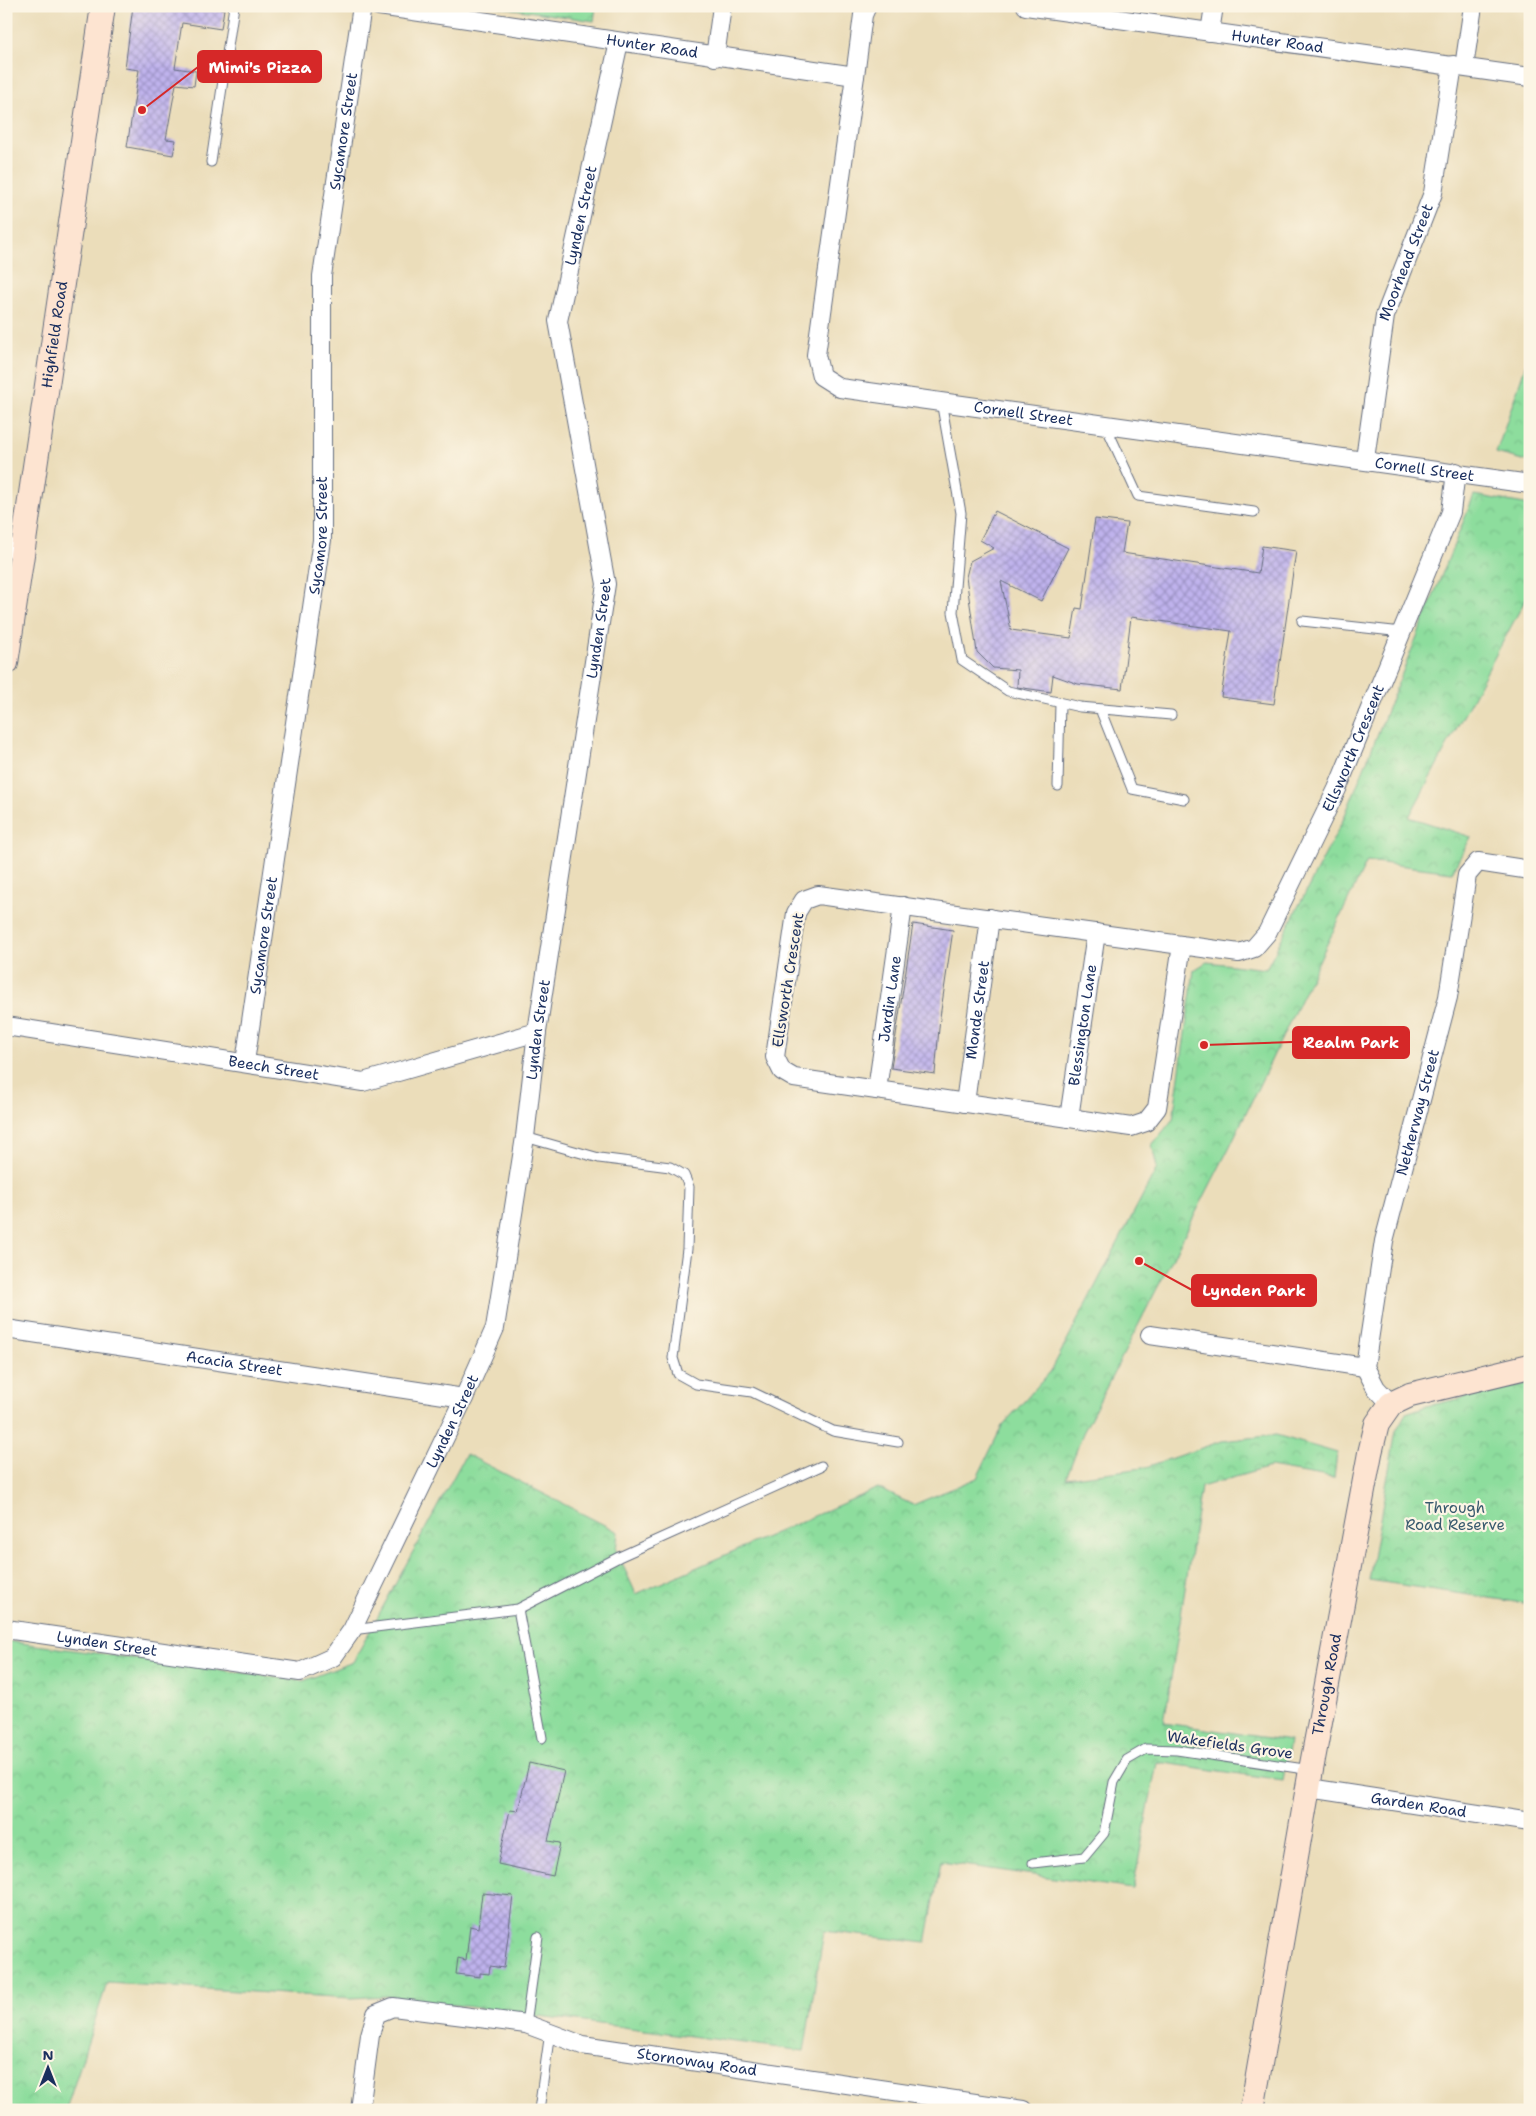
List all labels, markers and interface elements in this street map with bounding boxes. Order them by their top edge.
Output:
street label: Hunter Road [1230,25,1325,58]
street label: Hunter Road [605,30,700,63]
callout: Mimi's Pizza [198,51,321,82]
text: Mimi's Pizza [208,57,312,78]
street label: Sycamore Street [325,71,362,191]
street label: Lynden Street [560,164,602,267]
street label: Moorhead Street [1374,201,1438,324]
street label: Highfield Road [37,279,72,389]
street label: Cornell Street [972,397,1074,430]
street label: Cornell Street [1374,453,1476,486]
street label: Sycamore Street [304,476,332,596]
street label: Lynden Street [582,576,616,680]
street label: Ellsworth Crescent [1317,681,1389,815]
street label: Sycamore Street [245,875,282,996]
street label: Ellsworth Crescent [767,911,809,1049]
street label: Jardin Lane [874,954,906,1044]
street label: Monde Street [961,959,994,1061]
street label: Blessington Lane [1064,963,1101,1087]
street label: Lynden Street [522,978,555,1081]
callout: Realm Park [1293,1027,1409,1058]
text: Realm Park [1303,1032,1399,1053]
street label: Netherway Street [1392,1047,1444,1178]
street label: Beech Street [227,1051,320,1085]
callout: Lynden Park [1192,1275,1316,1306]
text: Lynden Park [1202,1280,1306,1301]
street label: Acacia Street [185,1346,284,1381]
street label: Lynden Street [422,1371,483,1471]
park label: Through Road Reserve [1405,1498,1505,1535]
street label: Lynden Street [55,1627,159,1661]
street label: Through Road [1308,1632,1346,1737]
street label: Wakefields Grove [1166,1726,1294,1764]
street label: Garden Road [1369,1788,1468,1822]
street label: Stornoway Road [636,2043,759,2081]
north arrow [22,2044,72,2094]
text: N [42,2046,54,2064]

